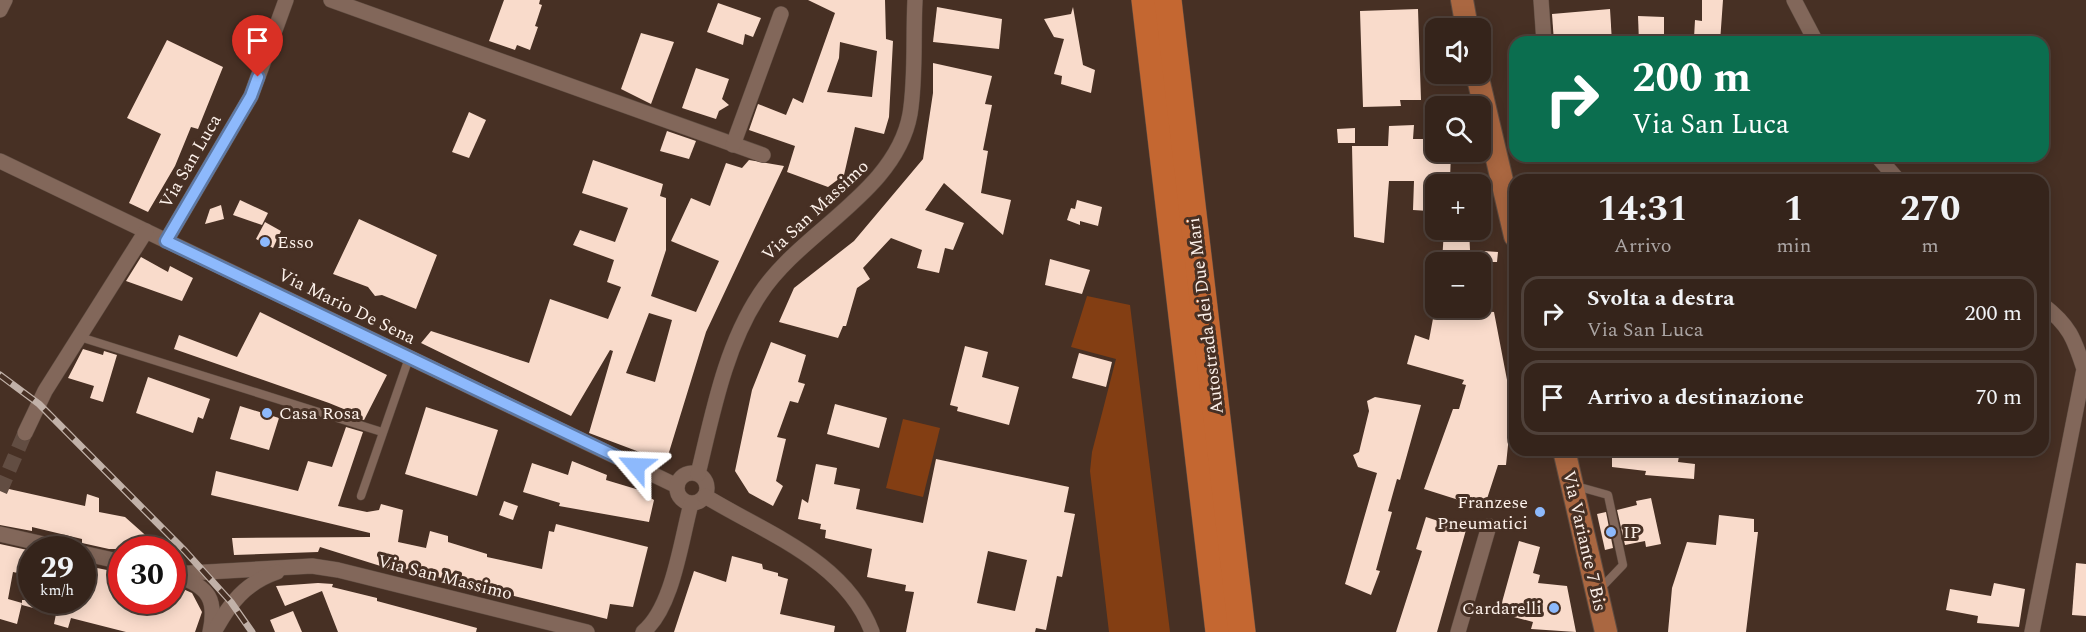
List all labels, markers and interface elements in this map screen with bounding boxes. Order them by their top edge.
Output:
pin [232,15,283,77]
map controls [1425,18,1491,318]
button: sound [1425,18,1491,84]
icon: arrive [241,24,274,57]
text: 200 m [1632,47,1751,110]
icon: right [1533,60,1611,138]
button: search [1425,96,1491,162]
text: Via San Luca [1632,104,1789,146]
street label: Via San Luca [153,109,228,213]
street label: Via San Massimo [756,153,875,267]
button: + [1425,174,1491,240]
text: 14:31 [1597,182,1688,237]
text: 1 [1784,182,1804,237]
text: 270 [1900,182,1960,237]
street label: Autostrada dei Due Mari [1180,216,1231,416]
place label: Esso [277,229,314,256]
text: Arrivo [1614,231,1671,261]
text: min [1776,231,1811,261]
text: m [1922,231,1939,261]
marker: Esso [258,235,272,249]
button: − [1425,252,1491,318]
street label: Via Mario De Sena [273,261,420,352]
text: Svolta a destra [1587,282,1734,315]
icon: right [1536,297,1569,330]
text: 200 m [1965,297,2022,330]
text: Via San Luca [1587,315,1704,345]
icon: arrive [1536,381,1569,414]
text: Arrivo a destinazione [1587,381,1804,414]
text: 70 m [1976,381,2022,414]
place label: Casa Rosa [279,400,360,427]
marker: Casa Rosa [260,406,274,420]
position arrow [604,434,668,498]
street label: Via Variante 7 Bis [1555,468,1614,614]
place label: Franzese Pneumatici [1437,489,1528,537]
marker: Franzese Pneumatici [1533,505,1547,519]
place label: IP [1623,519,1642,546]
marker: IP [1604,525,1618,539]
speed limit sign: 30 [108,536,186,614]
text: 29 [40,545,74,591]
street label: Via San Massimo [375,548,515,607]
text: km/h [40,579,74,602]
place label: Cardarelli [1462,595,1542,622]
marker: Cardarelli [1547,601,1561,615]

